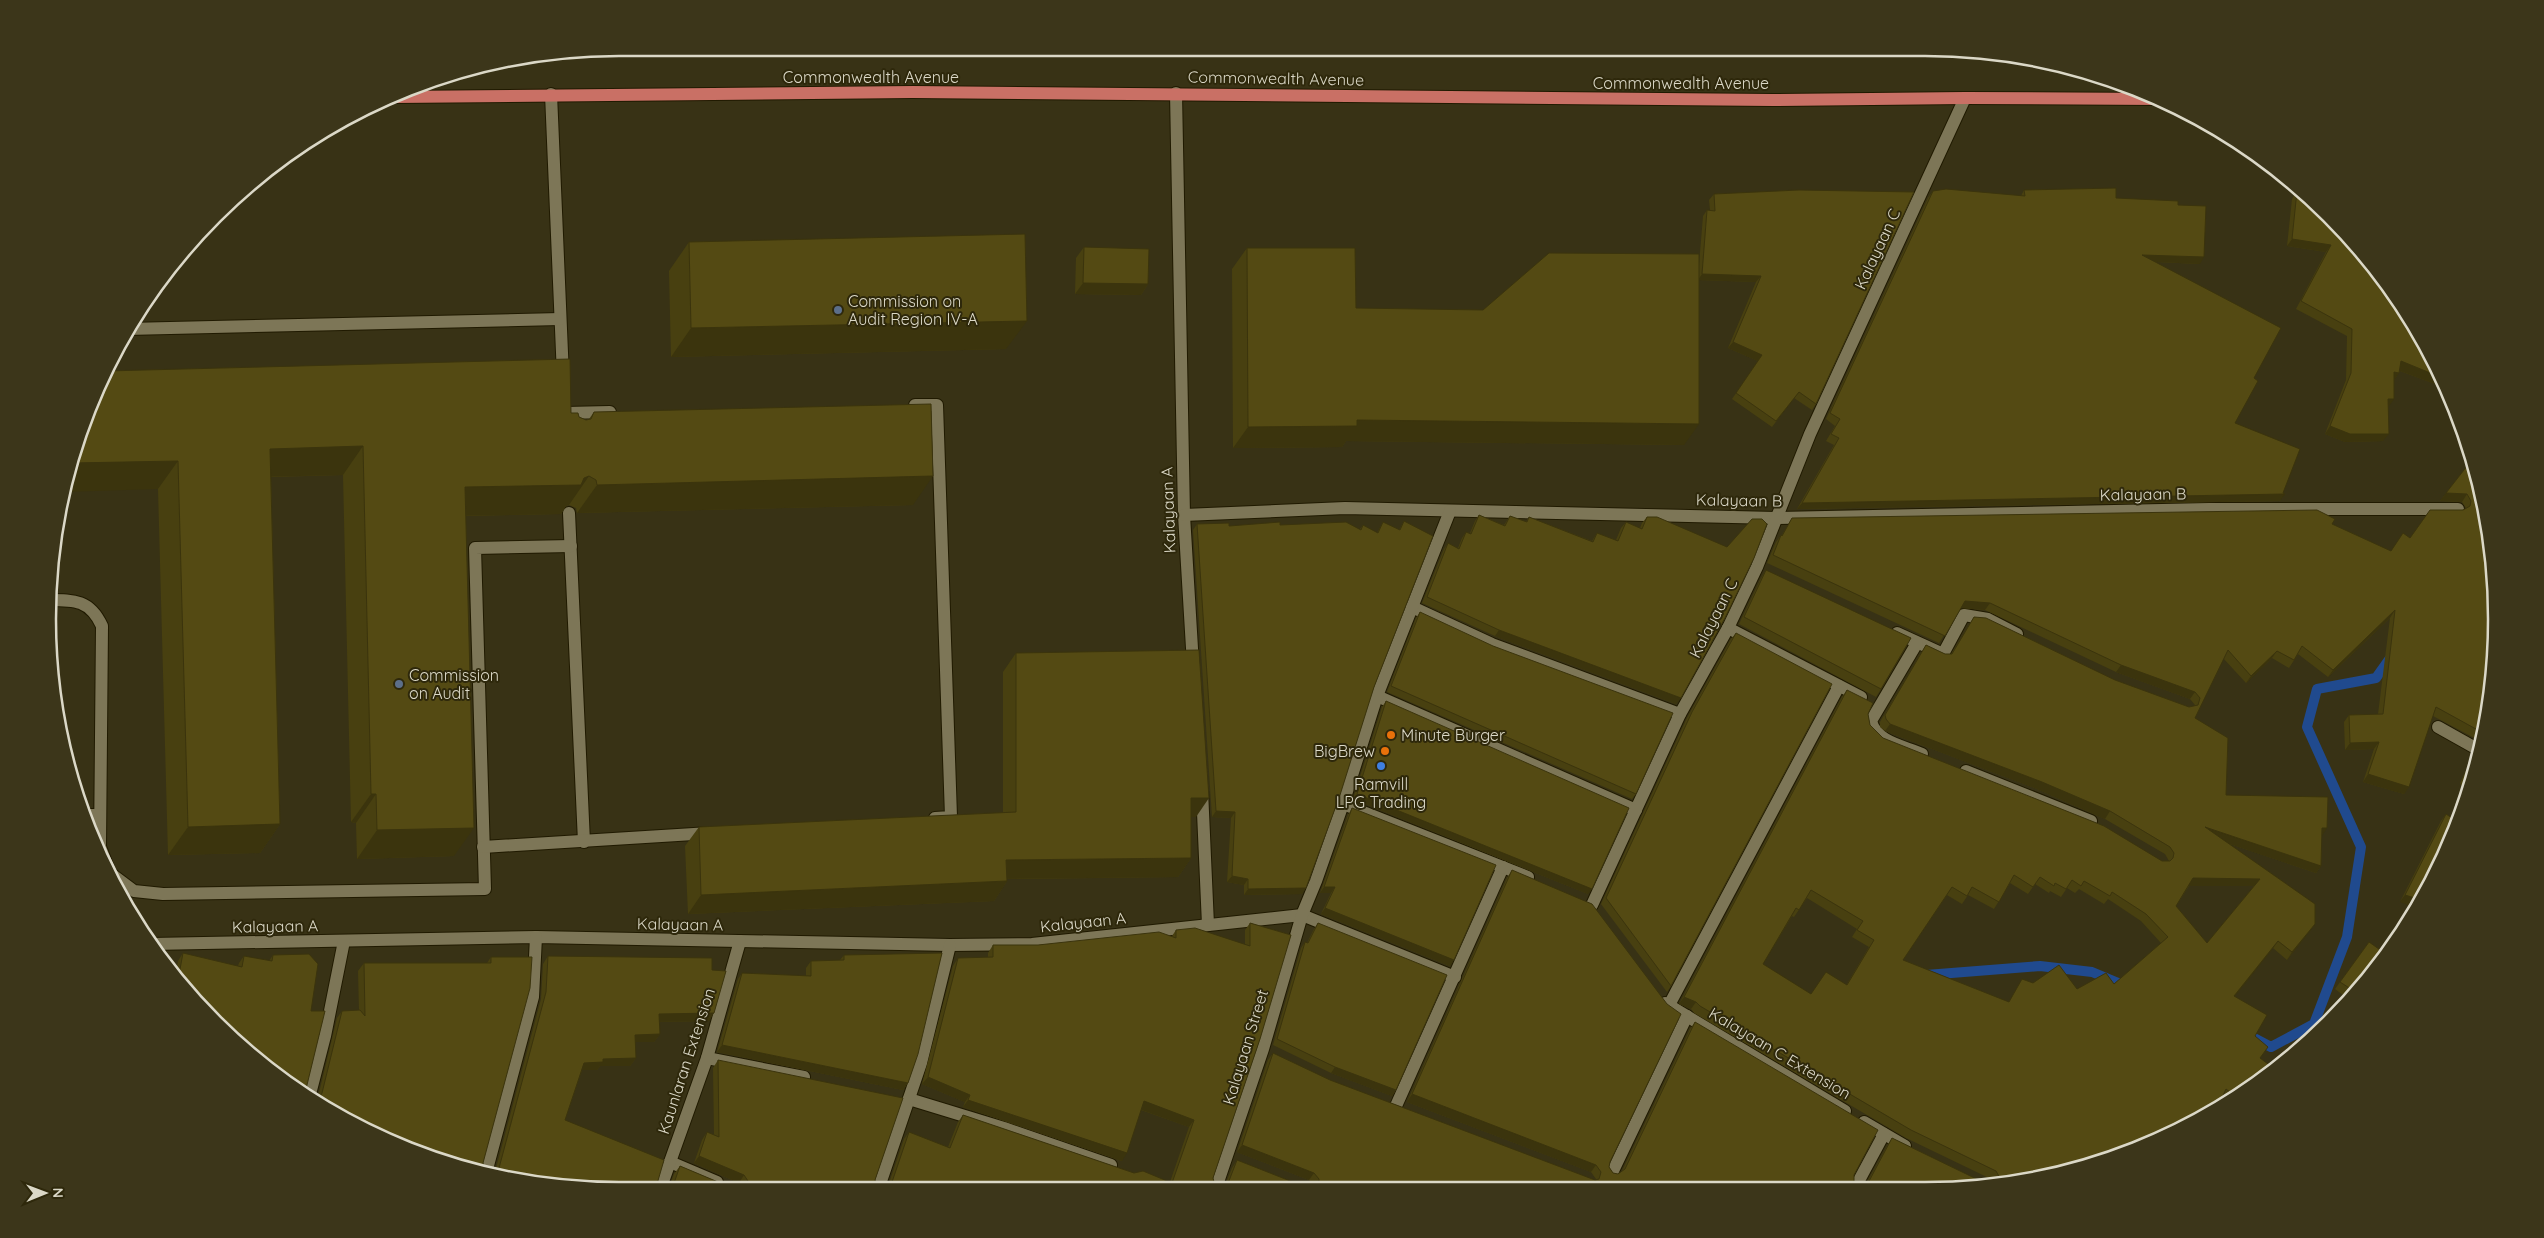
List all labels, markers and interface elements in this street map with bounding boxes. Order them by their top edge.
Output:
street label: Commonwealth Avenue [1188,66,1364,90]
street label: Commonwealth Avenue [783,67,959,87]
street label: Commonwealth Avenue [1593,73,1769,93]
street label: Kalayaan C [1850,206,1904,292]
place label: Commission on Audit Region IV-A [848,291,978,329]
marker: Commission on Audit Region IV-A [832,304,844,316]
street label: Kalayaan A [1156,466,1180,554]
street label: Kalayaan B [2100,483,2186,505]
street label: Kalayaan B [1696,489,1782,511]
street label: Kalayaan C [1684,575,1742,661]
place label: Commission on Audit [409,665,499,703]
marker: Commission on Audit [393,678,405,690]
place label: Minute Burger [1401,725,1505,745]
marker: Minute Burger [1385,729,1397,741]
place label: BigBrew [1314,741,1375,761]
marker: BigBrew [1379,745,1391,757]
marker: Ramvill LPG Trading [1375,760,1387,772]
place label: Ramvill LPG Trading [1336,774,1426,812]
street label: Kalayaan A [1039,908,1127,936]
street label: Kalayaan A [637,913,723,935]
street label: Kalayaan A [232,915,318,937]
street label: Kaunlaran Extension [653,985,719,1137]
street label: Kalayaan Street [1218,987,1272,1107]
street label: Kalayaan C Extension [1705,1003,1855,1103]
north arrow [20,1168,70,1218]
text: N [49,1187,67,1198]

